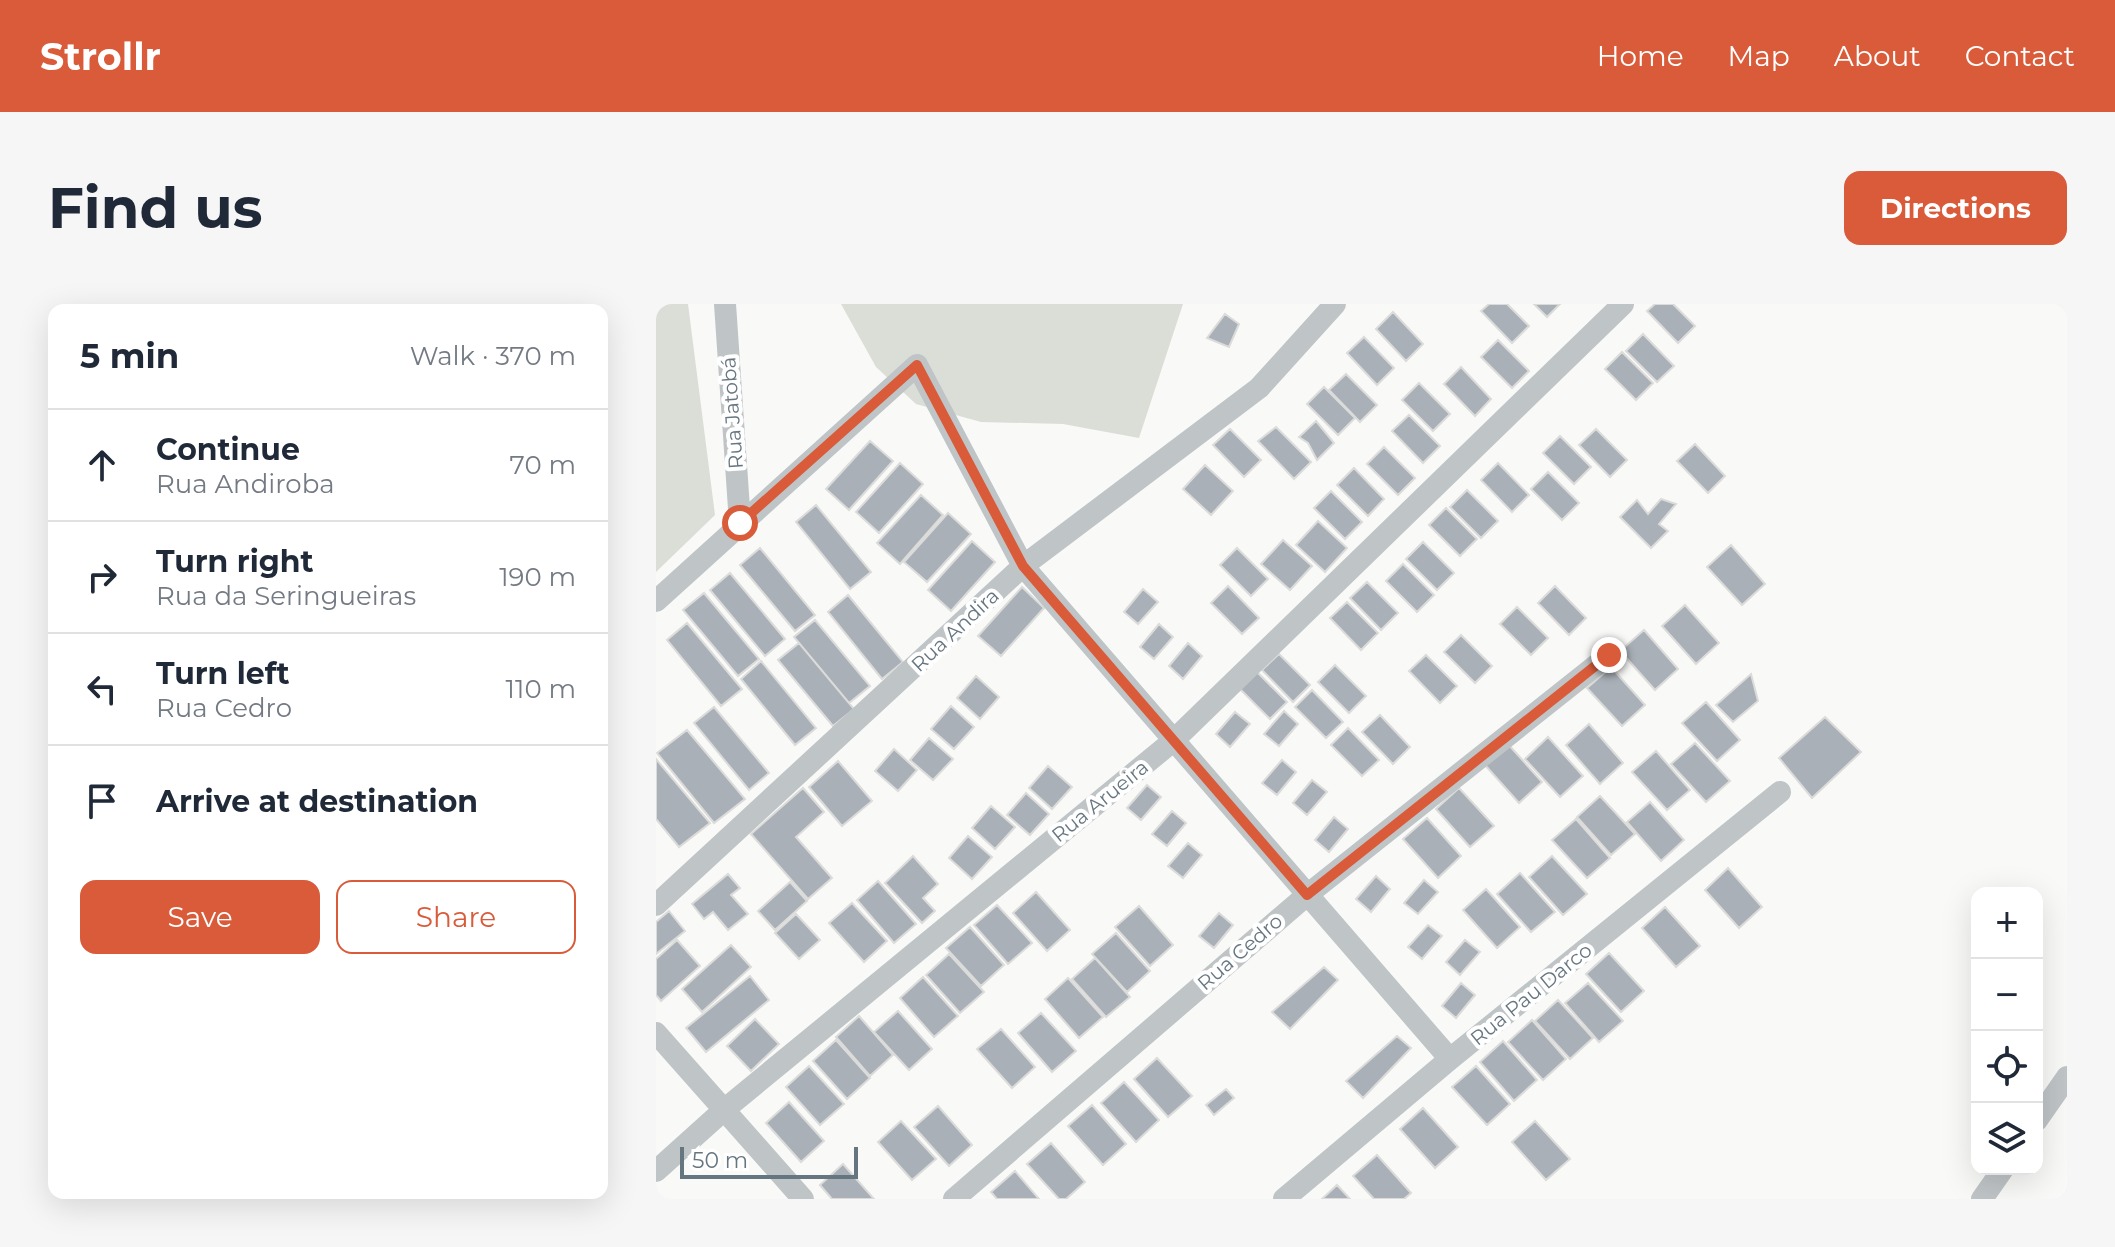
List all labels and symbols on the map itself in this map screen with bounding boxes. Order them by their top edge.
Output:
street label: Rua Jatobá [716,356,748,470]
route start [722,505,758,541]
street label: Rua Andira [906,583,1004,677]
route end [1591,637,1627,673]
street label: Rua Arueira [1047,755,1153,847]
street label: Rua Cedro [1193,909,1287,995]
street label: Rua Pau Darco [1465,938,1597,1050]
scale bar [680,1143,858,1179]

